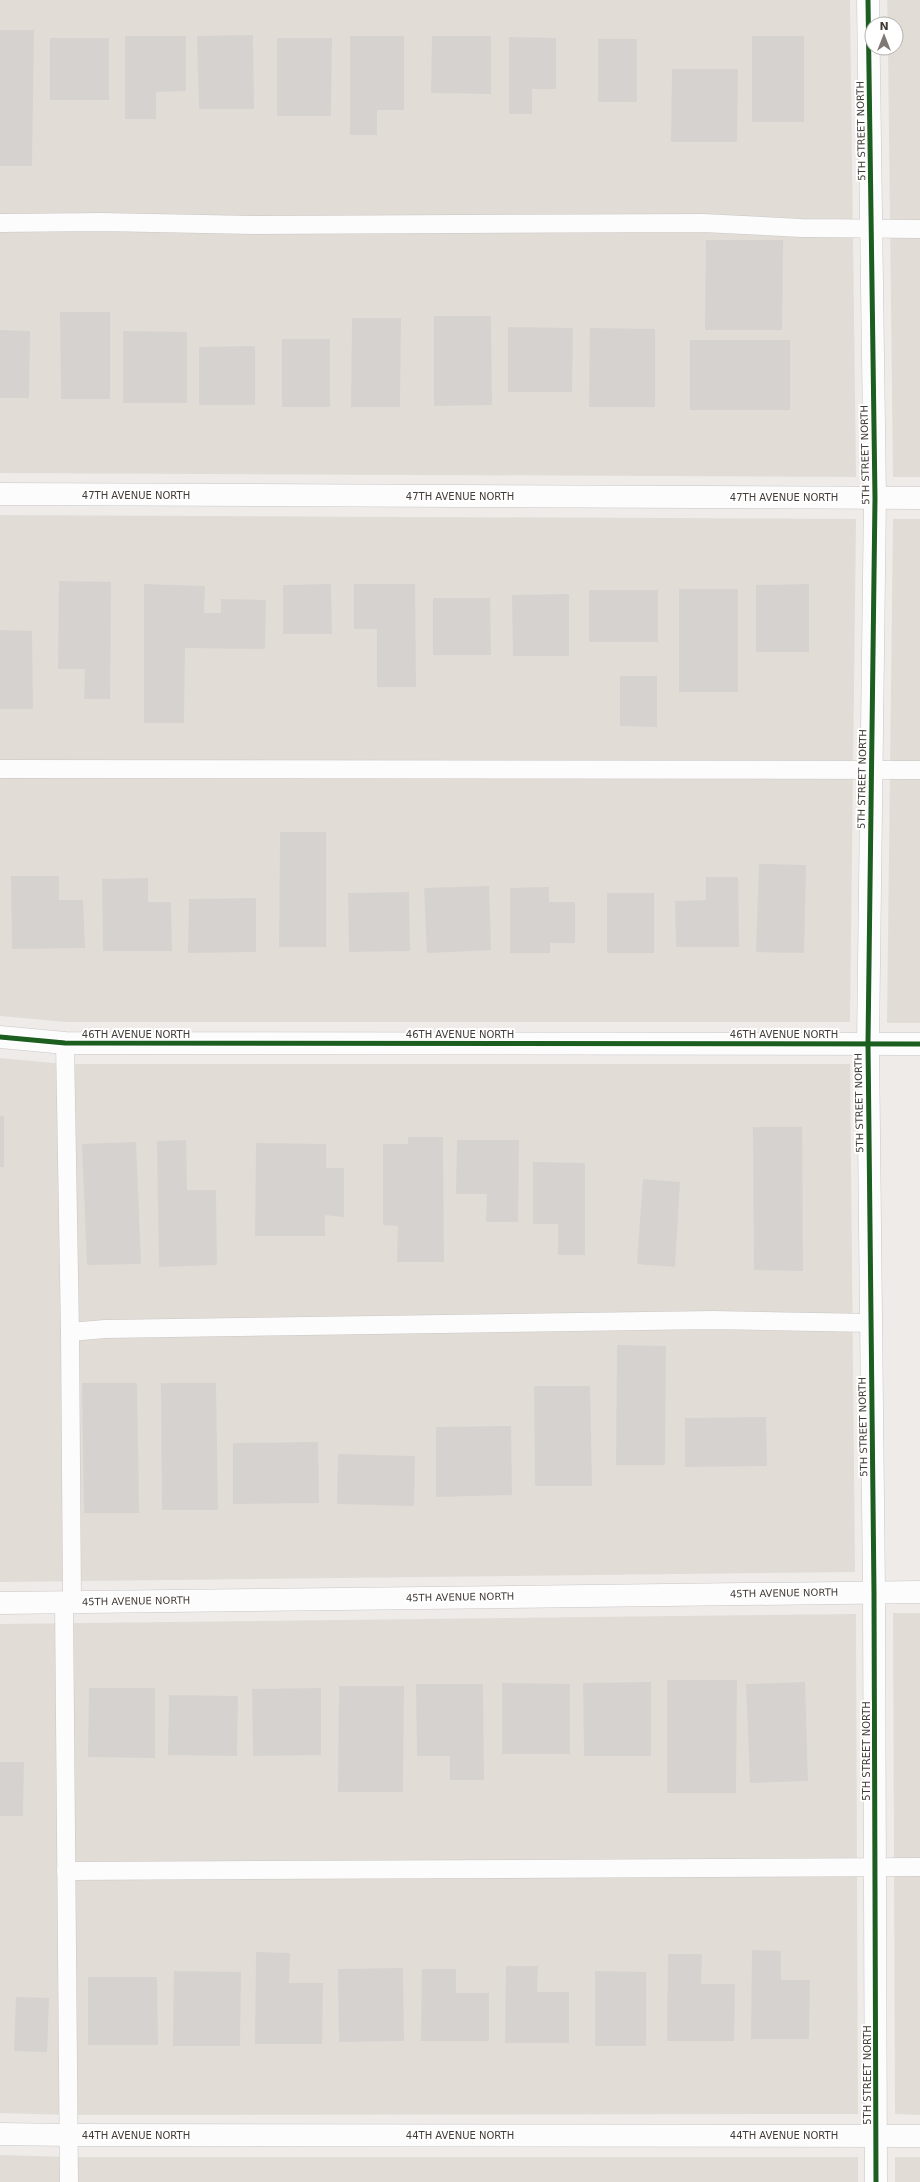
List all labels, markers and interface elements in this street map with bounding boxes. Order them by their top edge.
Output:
north arrow [864,16,904,56]
text: N [879,20,889,33]
street label: 5TH STREET NORTH [855,81,867,181]
street label: 5TH STREET NORTH [859,405,871,505]
street label: 47TH AVENUE NORTH [82,490,190,501]
street label: 47TH AVENUE NORTH [406,491,514,502]
street label: 47TH AVENUE NORTH [730,492,838,503]
street label: 5TH STREET NORTH [856,729,868,829]
street label: 46TH AVENUE NORTH [82,1029,190,1040]
street label: 46TH AVENUE NORTH [406,1029,514,1040]
street label: 46TH AVENUE NORTH [730,1029,838,1040]
street label: 5TH STREET NORTH [853,1053,865,1153]
street label: 5TH STREET NORTH [857,1377,869,1477]
street label: 45TH AVENUE NORTH [730,1587,838,1599]
street label: 45TH AVENUE NORTH [406,1591,514,1603]
street label: 45TH AVENUE NORTH [82,1595,190,1607]
street label: 5TH STREET NORTH [861,1701,872,1801]
street label: 5TH STREET NORTH [862,2025,873,2125]
street label: 44TH AVENUE NORTH [82,2130,190,2141]
street label: 44TH AVENUE NORTH [406,2130,514,2141]
street label: 44TH AVENUE NORTH [730,2130,838,2141]

